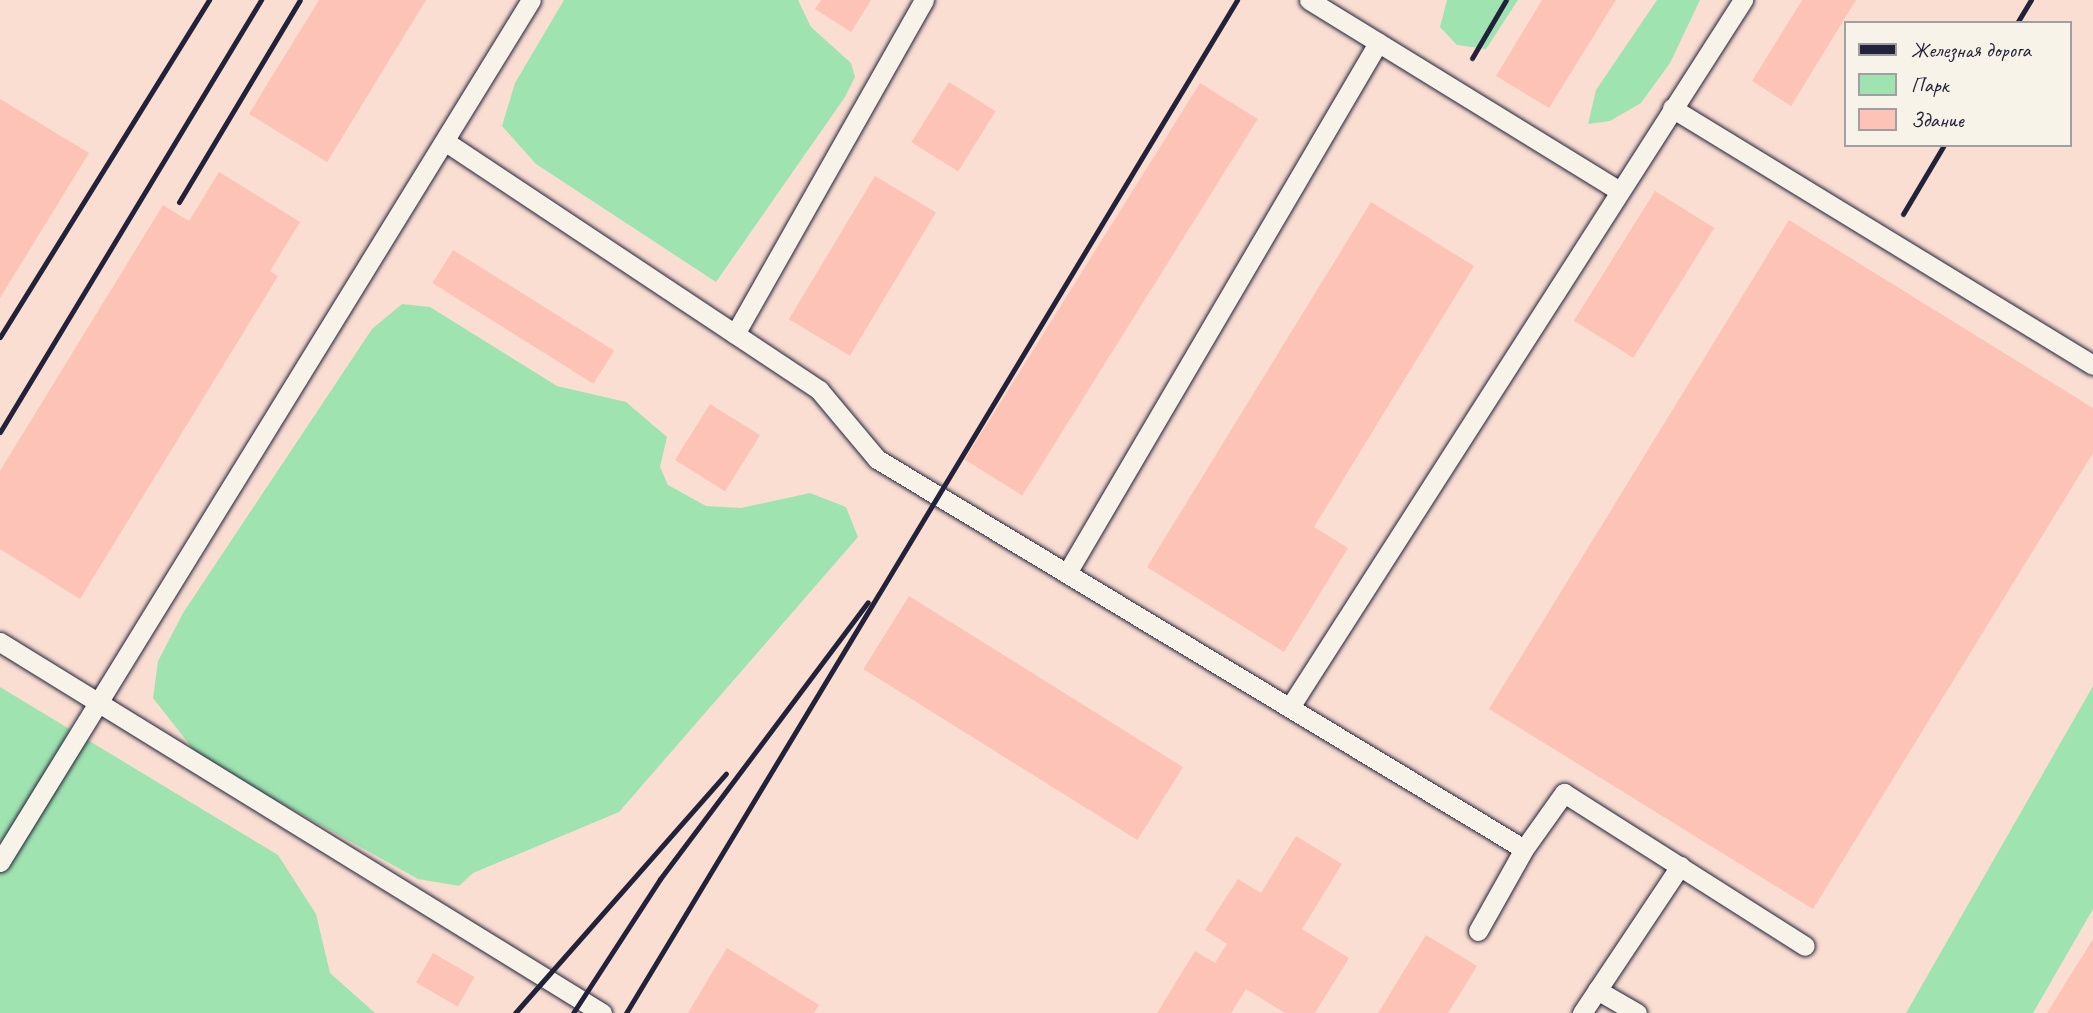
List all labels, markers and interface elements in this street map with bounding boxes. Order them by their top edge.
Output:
legend [1844,21,2072,147]
text: Железная дорога [1911,37,2031,63]
text: Парк [1911,72,1948,98]
text: Здание [1911,107,1964,133]

